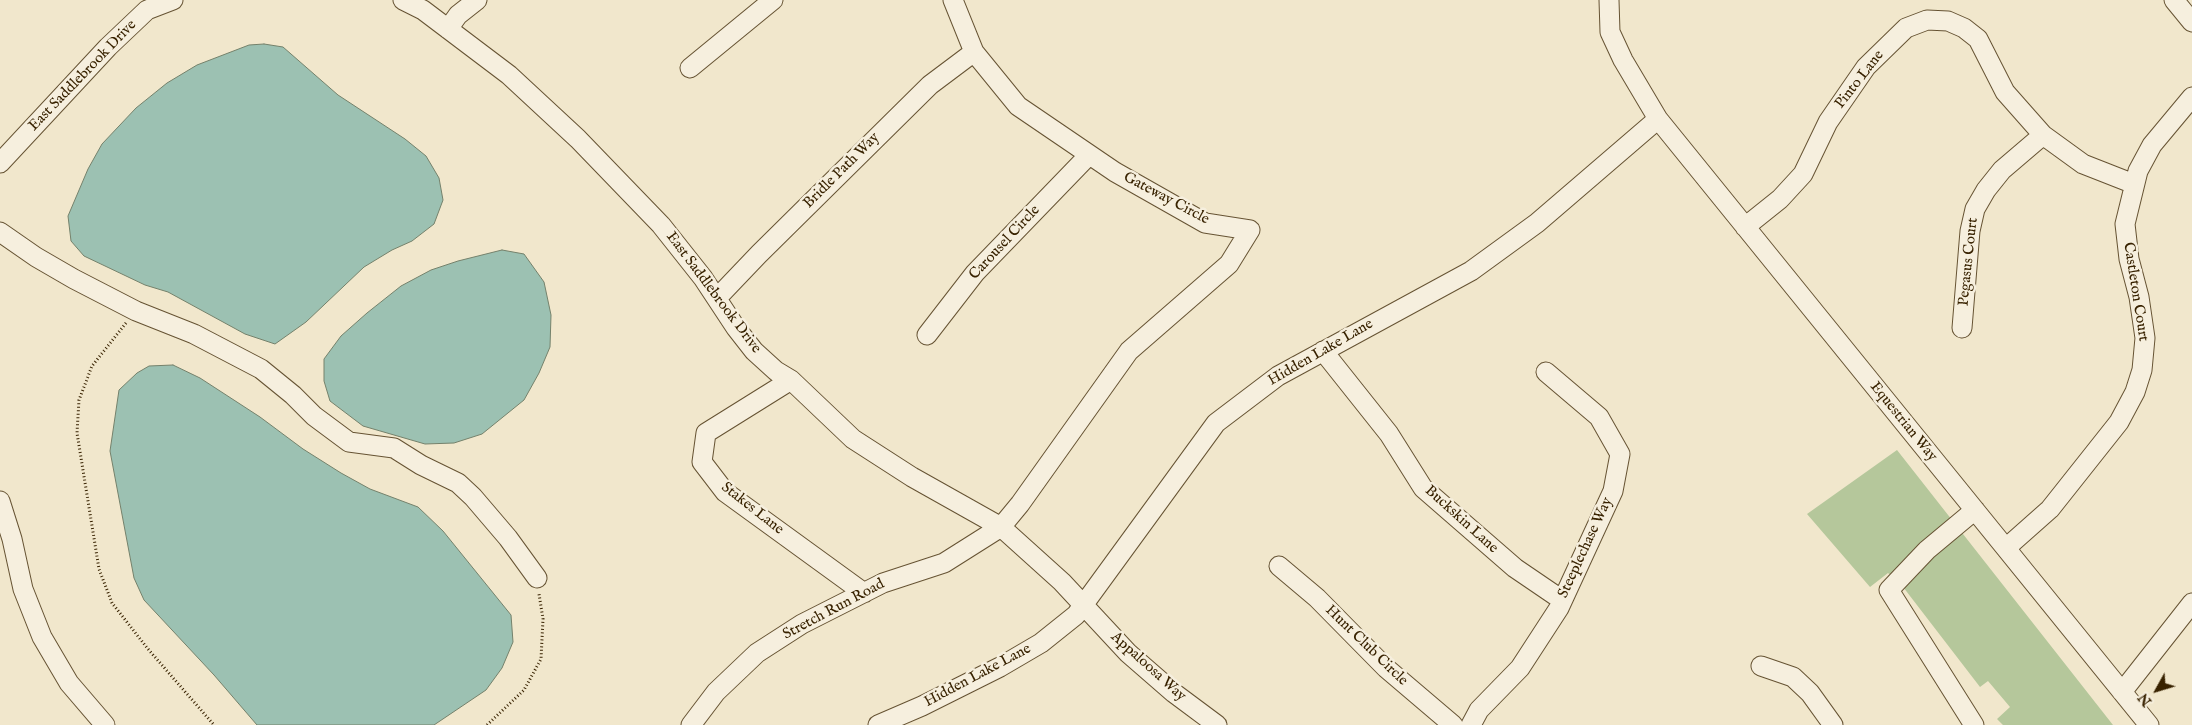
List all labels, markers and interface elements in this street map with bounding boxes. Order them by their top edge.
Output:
street label: East Saddlebrook Drive [25,17,141,135]
street label: Pinto Lane [1832,47,1888,113]
street label: Bridle Path Way [800,129,884,213]
street label: Gateway Circle [1120,169,1212,229]
street label: Carousel Circle [966,202,1044,284]
street label: Pegasus Court [1955,217,1983,307]
street label: East Saddlebrook Drive [661,229,765,357]
street label: Castleton Court [2118,241,2152,343]
street label: Hidden Lake Lane [1265,316,1377,390]
street label: Equestrian Way [1865,379,1941,465]
street label: Stakes Lane [717,479,787,539]
street label: Buckskin Lane [1421,482,1501,558]
street label: Steeplechase Way [1555,495,1617,601]
street label: Stretch Run Road [780,576,888,644]
street label: Hunt Club Circle [1321,602,1411,690]
street label: Appaloosa Way [1107,628,1189,706]
street label: Hidden Lake Lane [922,640,1034,712]
north arrow [2132,665,2182,715]
text: N [2135,689,2156,710]

